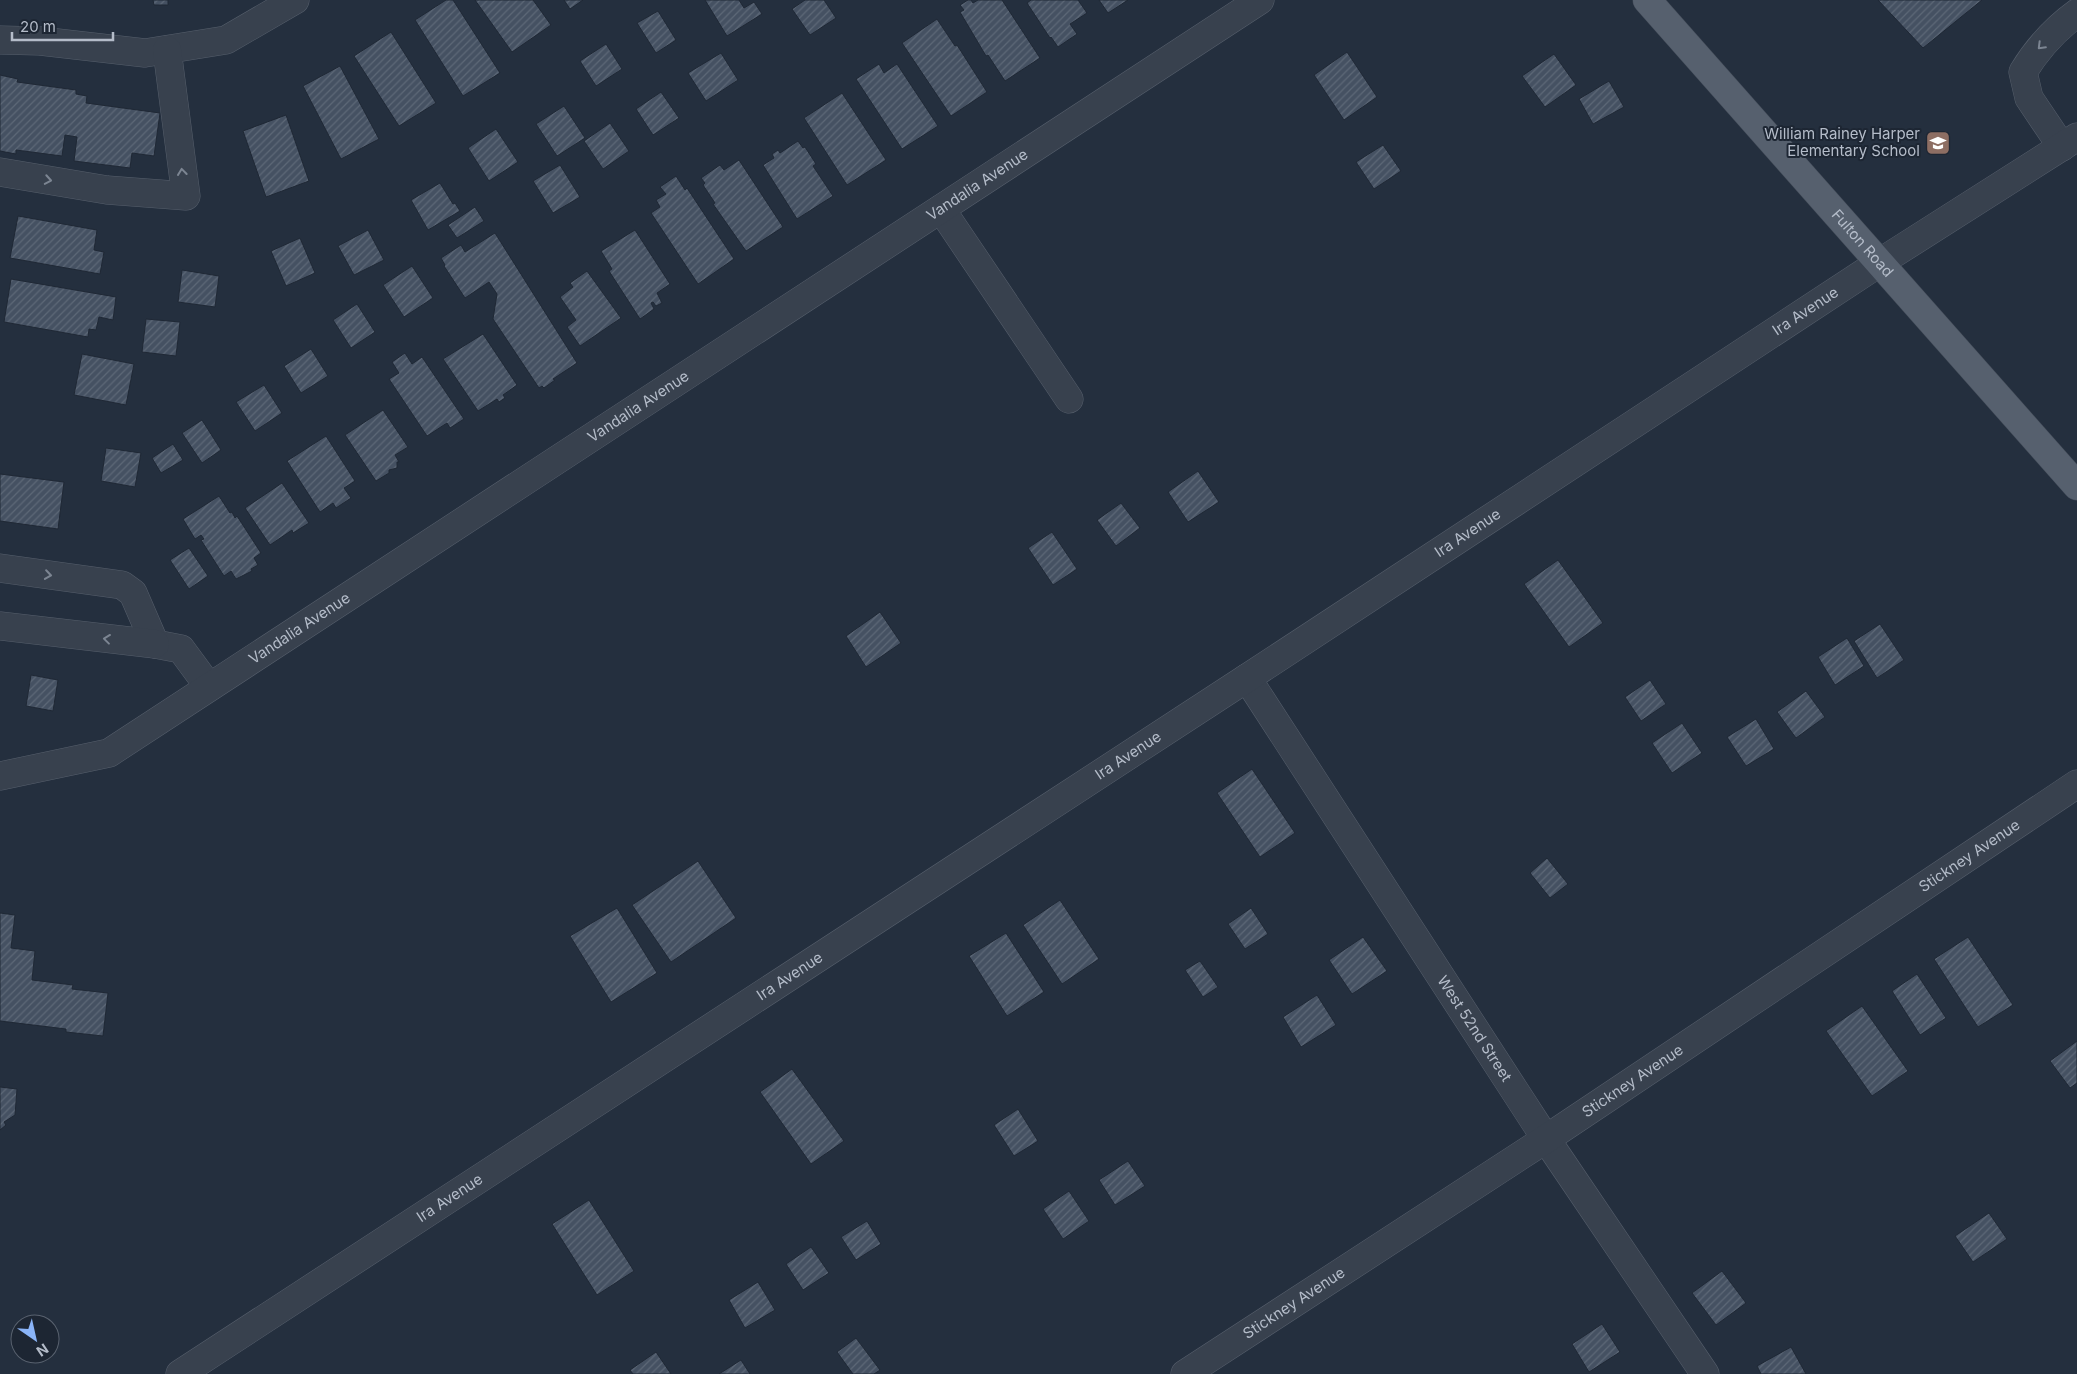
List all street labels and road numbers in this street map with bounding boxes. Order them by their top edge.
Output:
street label: Vandalia Avenue [923,145,1031,225]
street label: Fulton Road [1828,205,1898,281]
street label: Ira Avenue [1769,282,1842,339]
street label: Vandalia Avenue [584,366,692,446]
street label: Ira Avenue [1431,504,1504,561]
street label: Vandalia Avenue [245,588,353,668]
street label: Ira Avenue [1091,727,1164,784]
street label: Stickney Avenue [1915,815,2023,896]
street label: Ira Avenue [753,947,826,1004]
street label: West 52nd Street [1434,972,1516,1085]
street label: Stickney Avenue [1578,1040,1687,1121]
street label: Ira Avenue [413,1169,486,1226]
street label: Stickney Avenue [1239,1263,1348,1343]

